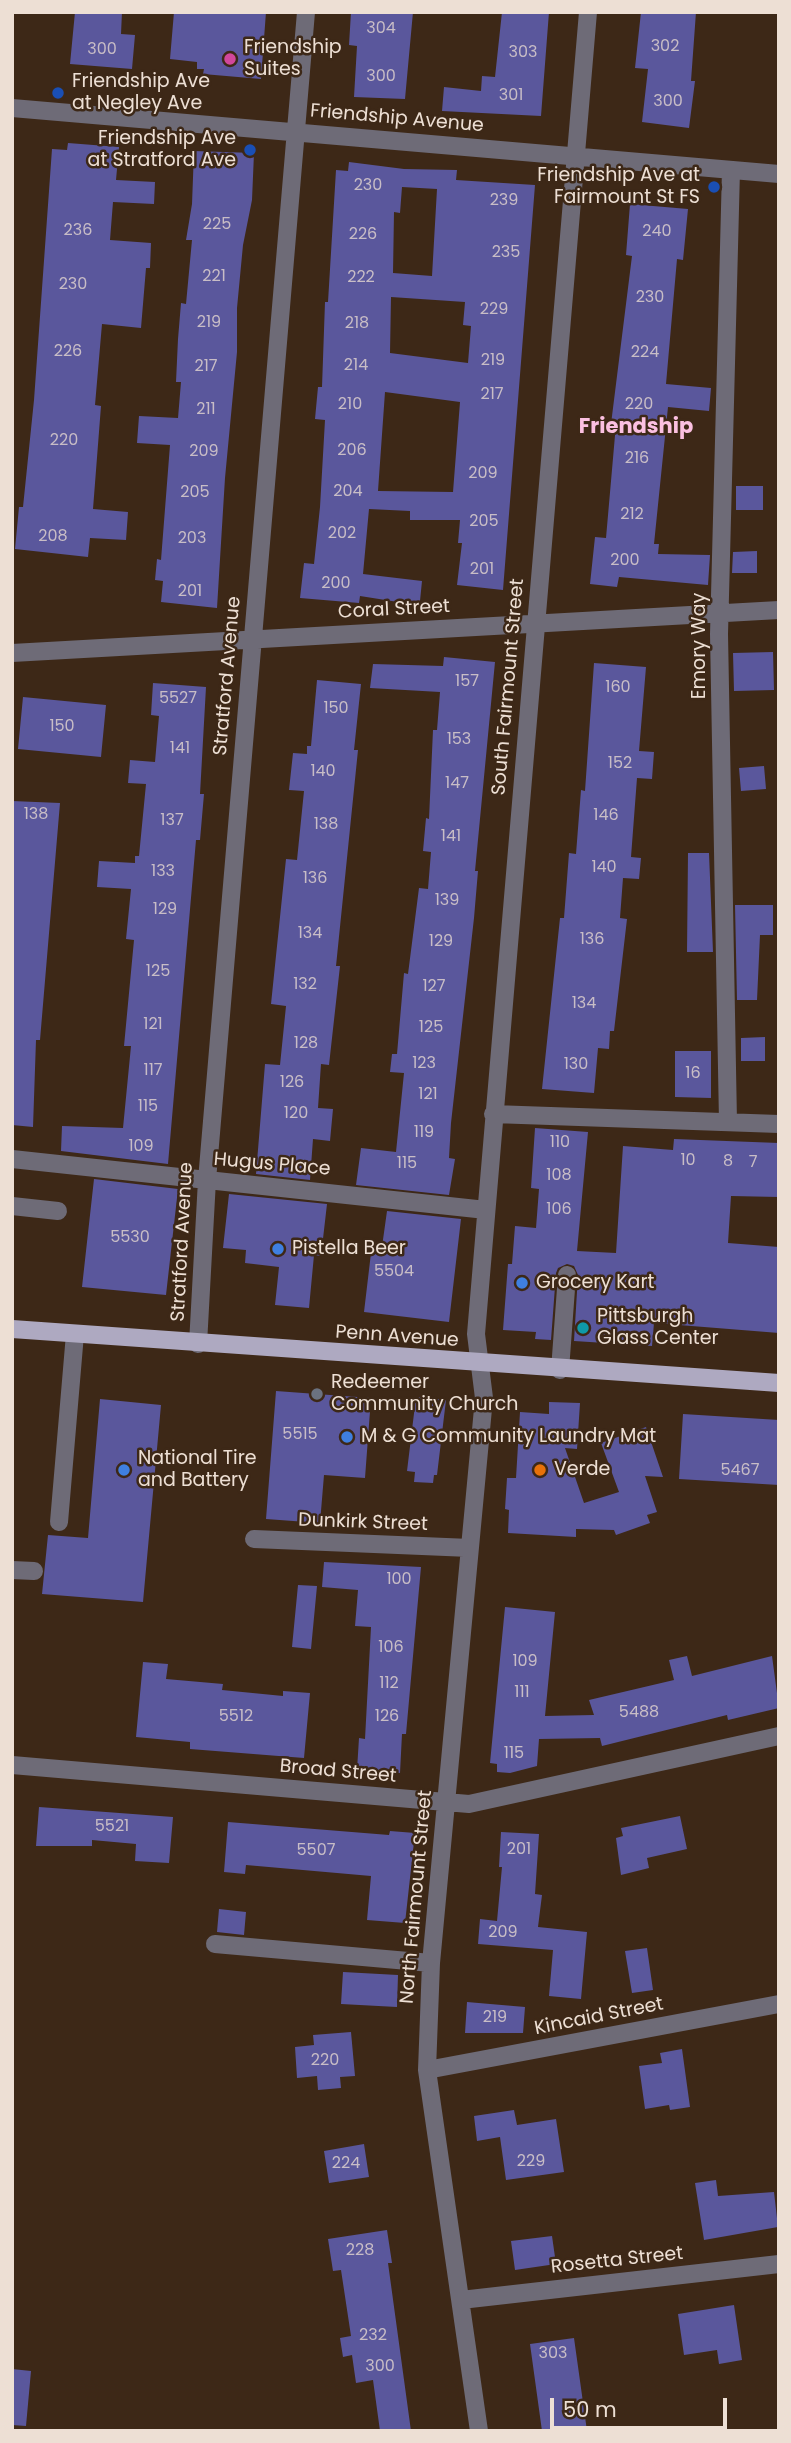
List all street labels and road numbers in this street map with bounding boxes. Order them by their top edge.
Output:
street label: Friendship Avenue [309,100,485,138]
street label: South Fairmount Street [488,578,530,796]
street label: Emory Way [689,593,711,699]
street label: Stratford Avenue [210,595,246,757]
street label: Coral Street [337,596,451,624]
street label: Hugus Place [213,1149,331,1181]
street label: Stratford Avenue [167,1162,199,1322]
street label: Penn Avenue [335,1321,459,1353]
street label: Dunkirk Street [298,1509,428,1537]
street label: Broad Street [279,1756,397,1788]
street label: North Fairmount Street [396,1789,438,2005]
street label: Kincaid Street [533,1993,665,2041]
street label: Rosetta Street [550,2243,684,2279]

